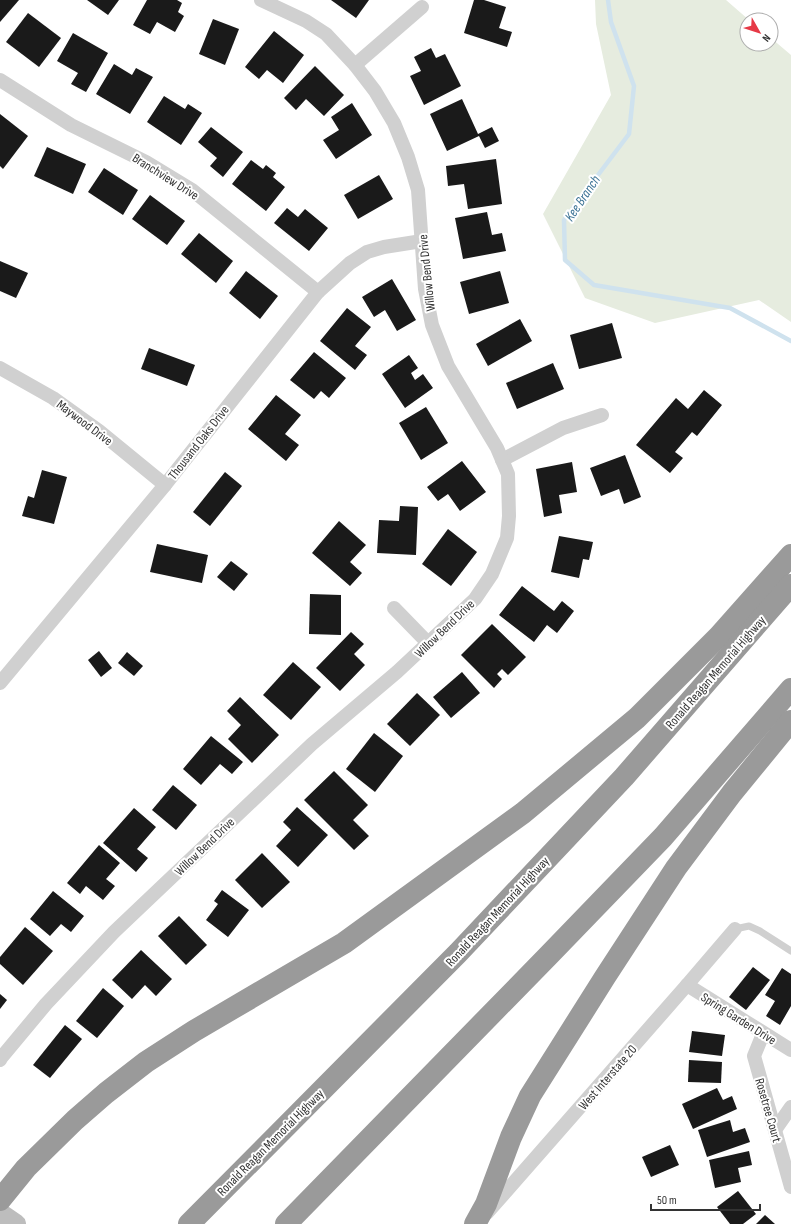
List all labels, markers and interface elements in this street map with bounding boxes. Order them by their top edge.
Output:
north arrow [739,12,779,52]
text: N [759,32,773,44]
street label: Branchview Drive [129,150,202,204]
water label: Kee Branch [561,172,604,225]
street label: Willow Bend Drive [415,234,439,312]
street label: Maywood Drive [53,397,116,449]
street label: Thousand Oaks Drive [165,402,233,483]
street label: Willow Bend Drive [411,596,478,661]
street label: Ronald Reagan Memorial Highway [662,613,769,732]
street label: Willow Bend Drive [171,814,238,879]
street label: Ronald Reagan Memorial Highway [443,853,553,970]
street label: Spring Garden Drive [698,989,779,1048]
street label: West Interstate 20 [575,1042,640,1113]
street label: Rosetree Court [751,1076,785,1144]
street label: Ronald Reagan Memorial Highway [214,1086,327,1199]
scale bar [651,1186,760,1212]
text: 50 m [657,1193,677,1208]

